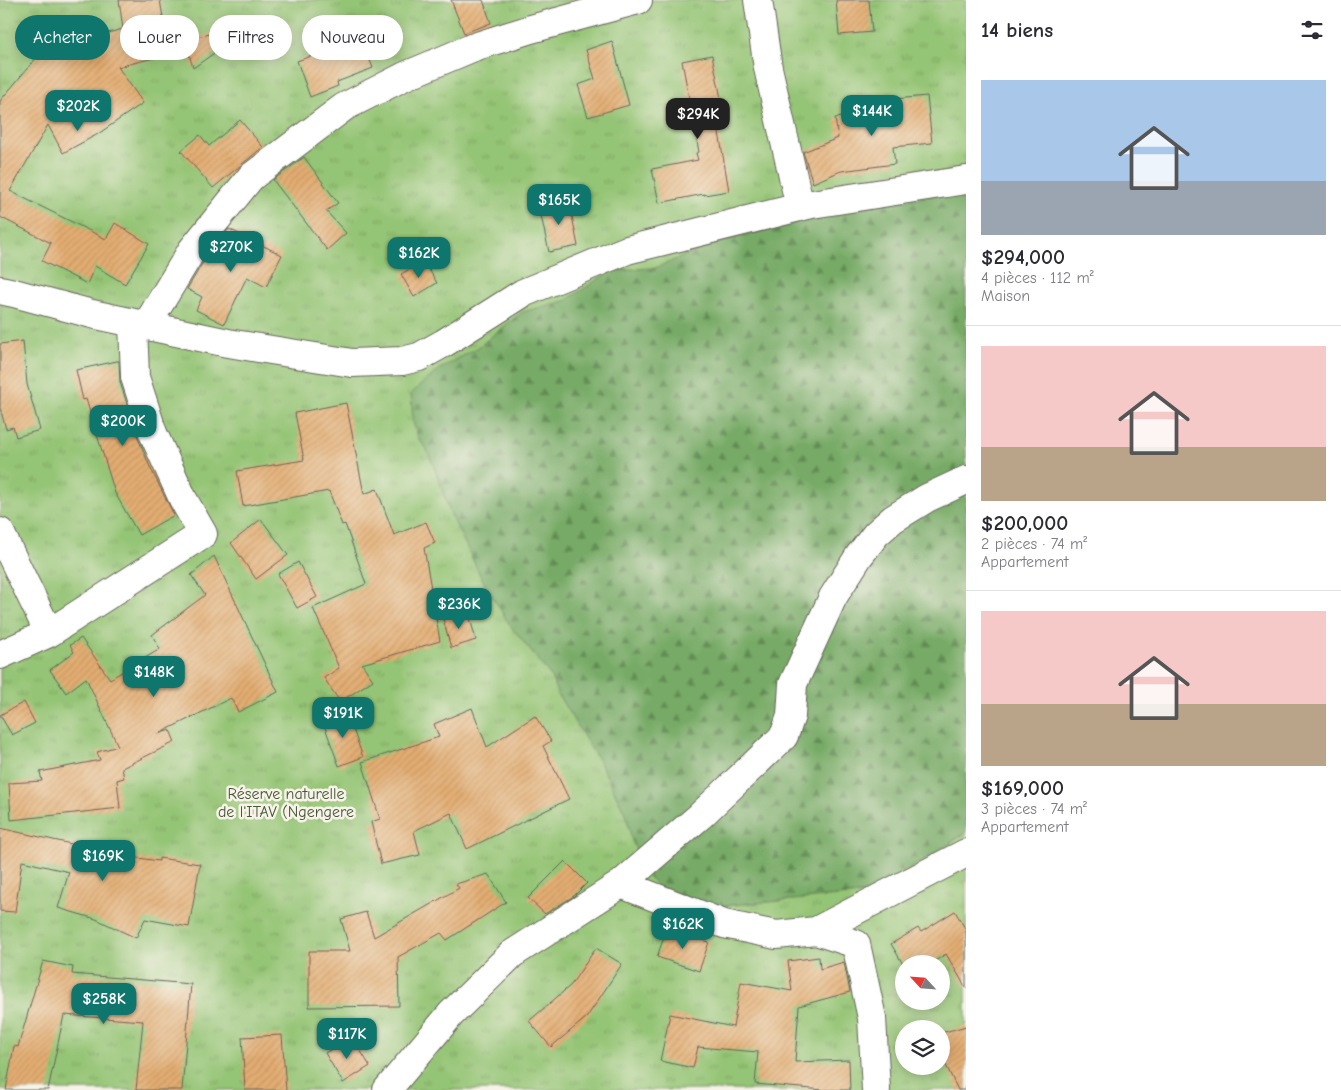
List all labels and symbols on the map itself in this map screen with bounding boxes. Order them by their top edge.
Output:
pin: $202K [43,90,113,132]
pin: $144K [837,94,907,137]
pin: $294K [663,98,733,140]
pin: $165K [524,184,594,226]
pin: $270K [196,230,266,273]
pin: $162K [384,236,454,279]
pin: $200K [88,404,158,447]
pin: $236K [424,588,494,630]
pin: $148K [119,656,189,698]
pin: $191K [308,696,378,739]
park label: Réserve naturelle de l'ITAV (Ngengere [218,785,354,821]
pin: $169K [68,840,138,882]
pin: $162K [648,908,718,950]
north arrow [895,955,950,1010]
pin: $258K [69,982,139,1025]
pin: $117K [312,1018,382,1060]

